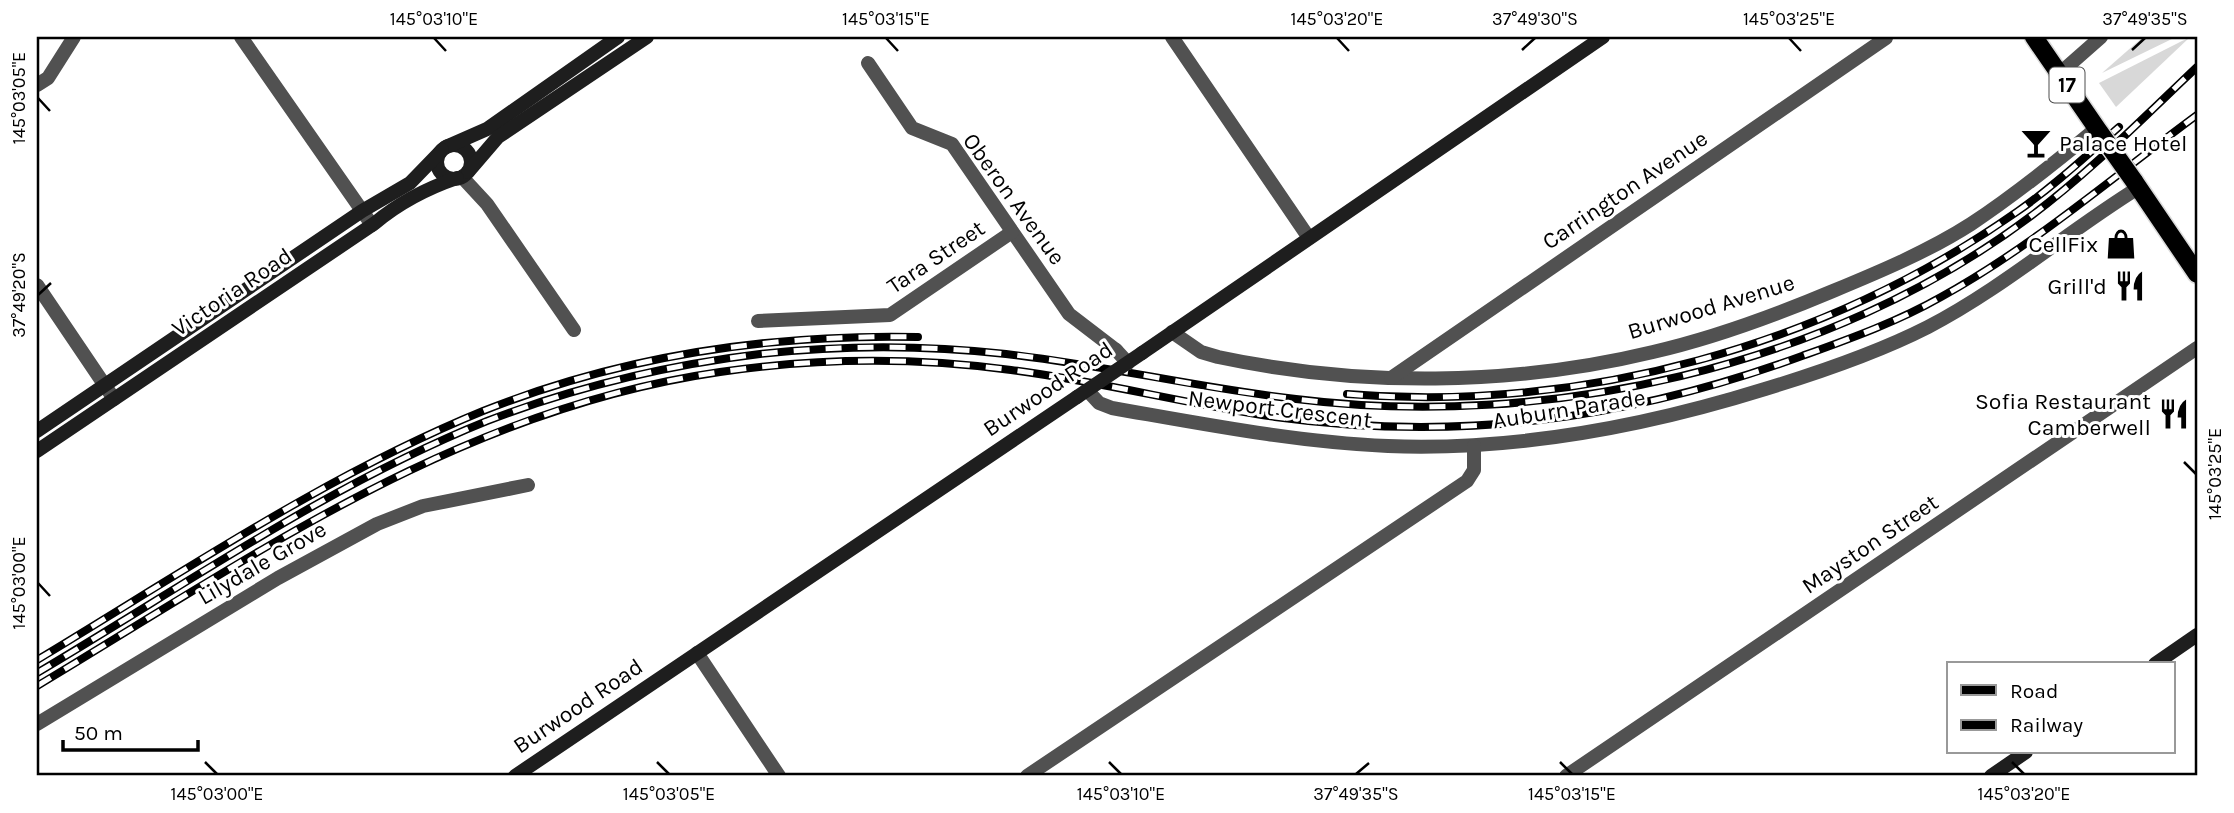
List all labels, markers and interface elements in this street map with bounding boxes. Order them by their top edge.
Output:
text: 145°03'10"E [390,8,478,30]
text: 145°03'15"E [842,8,930,30]
text: 145°03'20"E [1291,8,1383,30]
text: 37°49'30"S [1492,8,1578,30]
text: 145°03'25"E [1743,8,1835,30]
text: 37°49'35"S [2102,8,2188,30]
text: 145°03'05"E [8,52,30,144]
road number: 17 [2050,68,2084,102]
street label: Carrington Avenue [1537,125,1713,255]
bar icon: Palace Hotel [2019,126,2053,160]
street label: Oberon Avenue [957,128,1071,270]
place label: Palace Hotel [2059,130,2187,157]
street label: Tara Street [882,214,990,299]
shop icon: CellFix [2104,227,2138,261]
place label: CellFix [2029,231,2098,258]
street label: Victoria Road [167,242,297,342]
text: 37°49'20"S [8,252,30,338]
street label: Burwood Avenue [1624,269,1798,345]
restaurant icon: Grill'd [2113,269,2147,303]
place label: Grill'd [2047,273,2107,300]
street label: Burwood Road [978,336,1118,442]
street label: Newport Crescent [1186,384,1374,434]
street label: Auburn Parade [1491,384,1647,434]
place label: Sofia Restaurant Camberwell [1975,388,2151,441]
restaurant icon: Sofia Restaurant Camberwell [2157,397,2191,431]
text: 145°03'25"E [2204,428,2226,520]
street label: Mayston Street [1797,488,1944,600]
street label: Lilydale Grove [193,515,331,611]
text: 145°03'00"E [8,536,30,630]
street label: Burwood Road [508,653,648,759]
legend [1947,662,2174,754]
text: Road [2010,679,2058,703]
scale bar [63,708,198,752]
text: Railway [2010,713,2083,737]
text: 50 m [74,721,123,745]
text: 145°03'00"E [170,783,264,805]
text: 145°03'05"E [623,783,715,805]
text: 145°03'10"E [1077,783,1165,805]
text: 37°49'35"S [1313,783,1399,805]
text: 145°03'15"E [1528,783,1616,805]
text: 145°03'20"E [1978,783,2070,805]

